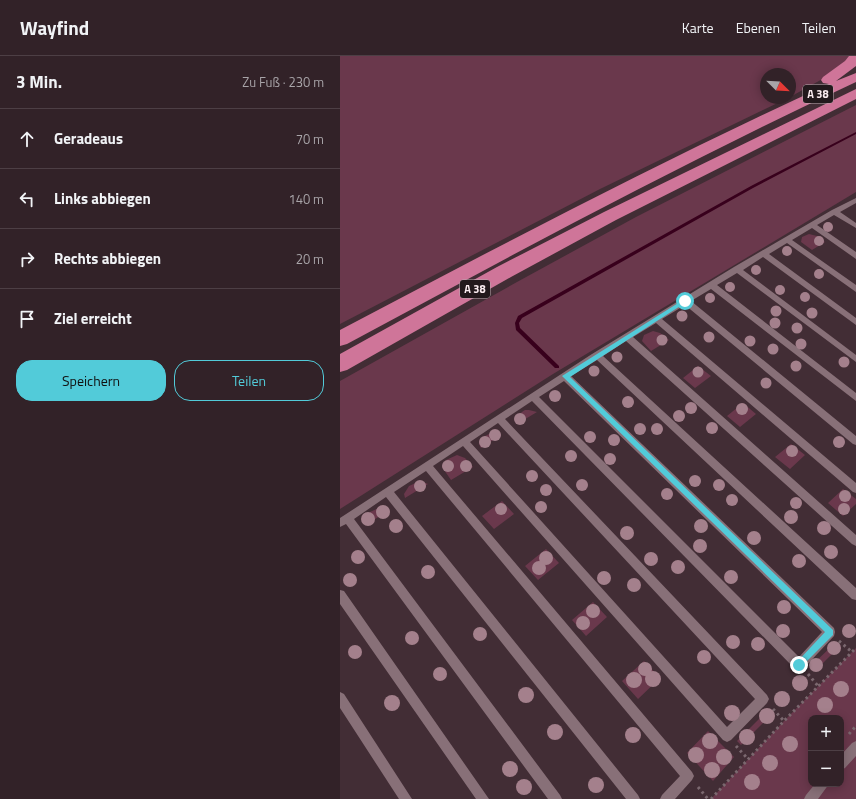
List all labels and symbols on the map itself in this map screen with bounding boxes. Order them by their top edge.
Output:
north arrow [760,68,796,104]
road number: A 38 [803,85,833,103]
road number: A 38 [460,280,490,298]
route start [676,292,694,310]
route end [790,656,808,674]

